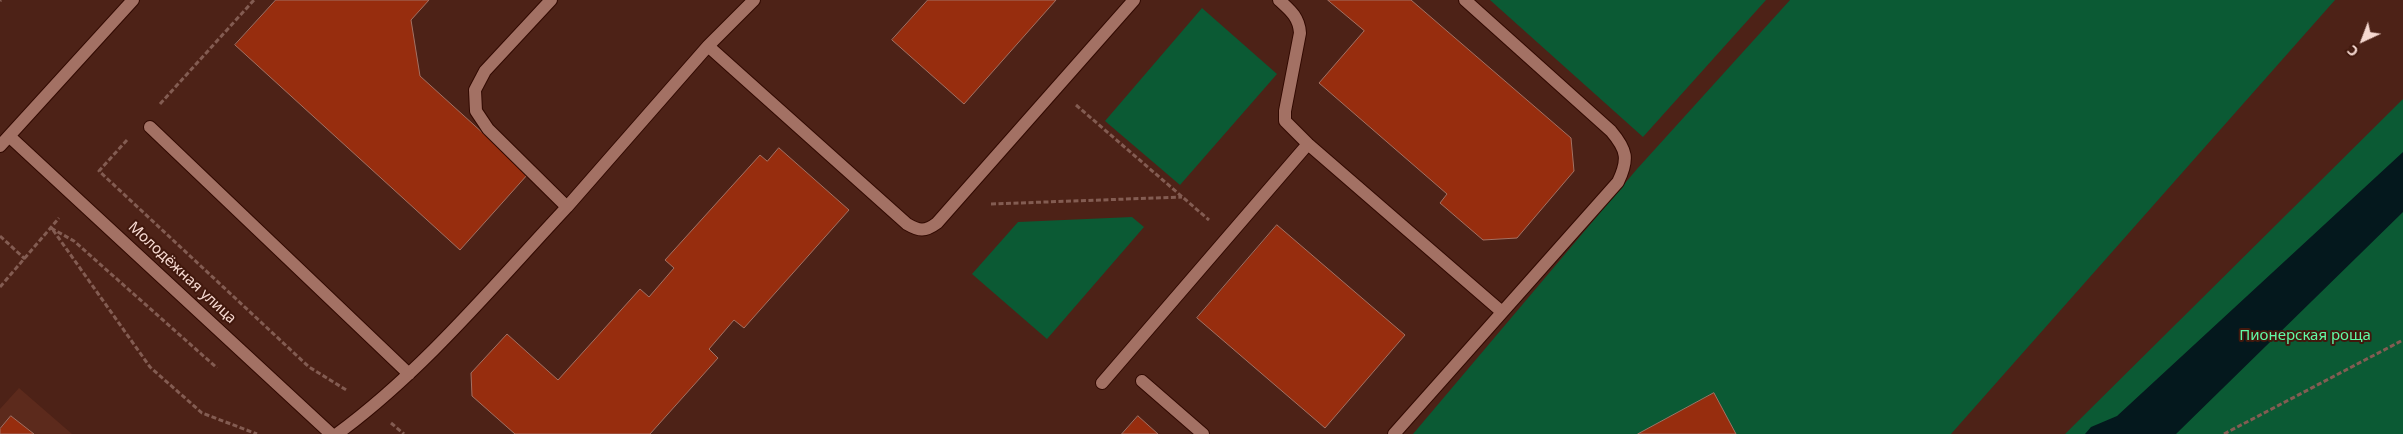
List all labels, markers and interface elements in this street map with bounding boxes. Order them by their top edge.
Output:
north arrow [2338,15,2388,65]
text: С [2343,41,2362,61]
street label: Молодёжная улица [124,218,240,328]
park label: Пионерская роща [2239,327,2371,345]

